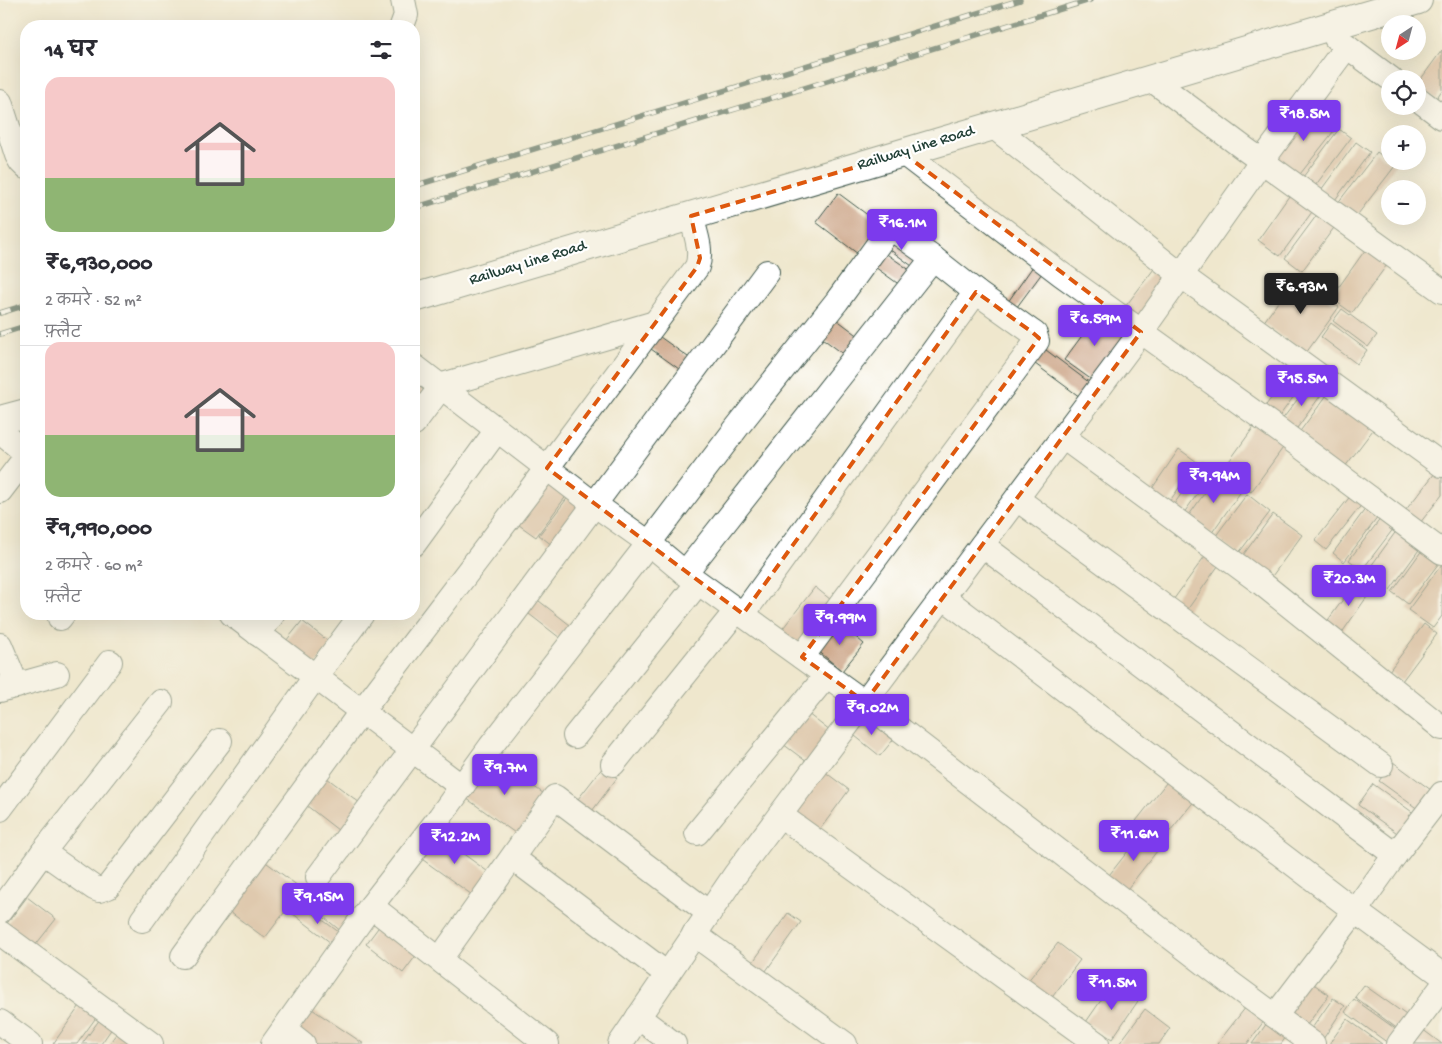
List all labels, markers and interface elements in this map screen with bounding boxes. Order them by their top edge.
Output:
north arrow [1381,15,1426,60]
map controls [1381,15,1426,225]
icon: filters [367,36,395,64]
text: 14 घर [45,40,96,65]
button: locate [1381,70,1426,115]
pin: ₹18.5M [1263,100,1345,142]
text: ₹18.5M [1279,106,1329,125]
icon: home [175,109,265,199]
street label: Railway Line Road [855,122,978,176]
button: + [1381,125,1426,170]
button: − [1381,180,1426,225]
pin: ₹16.1M [861,208,943,251]
text: ₹16.1M [878,215,926,234]
street label: Railway Line Road [467,237,590,291]
text: ₹6,930,000 [45,253,152,278]
pin: ₹6.93M [1260,272,1342,315]
text: ₹6.93M [1275,279,1327,298]
text: 2 कमरे · 52 m² [45,293,142,312]
pin: ₹6.59M [1054,304,1136,347]
text: ₹6.59M [1069,311,1121,330]
text: फ़्लैट [45,325,81,344]
pin: ₹15.5M [1261,364,1343,407]
text: ₹15.5M [1277,371,1327,390]
icon: home [175,375,265,465]
pin: ₹9.94M [1173,462,1255,504]
text: ₹9.94M [1189,468,1239,487]
text: ₹9,990,000 [45,518,152,543]
text: 2 कमरे · 60 m² [45,558,143,577]
pin: ₹20.3M [1308,564,1390,607]
text: ₹20.3M [1323,571,1375,590]
text: फ़्लैट [45,590,81,609]
pin: ₹9.99M [799,604,881,646]
text: ₹9.99M [814,610,866,629]
pin: ₹9.02M [831,694,913,736]
text: ₹9.02M [846,700,898,719]
pin: ₹9.7M [470,754,540,796]
text: ₹9.7M [483,760,527,779]
pin: ₹11.6M [1093,820,1175,862]
pin: ₹12.2M [414,822,496,865]
text: ₹11.6M [1110,826,1158,845]
text: ₹12.2M [430,829,480,848]
pin: ₹9.15M [277,882,359,925]
text: ₹9.15M [293,889,343,908]
pin: ₹11.5M [1071,968,1153,1011]
text: ₹11.5M [1088,975,1136,994]

